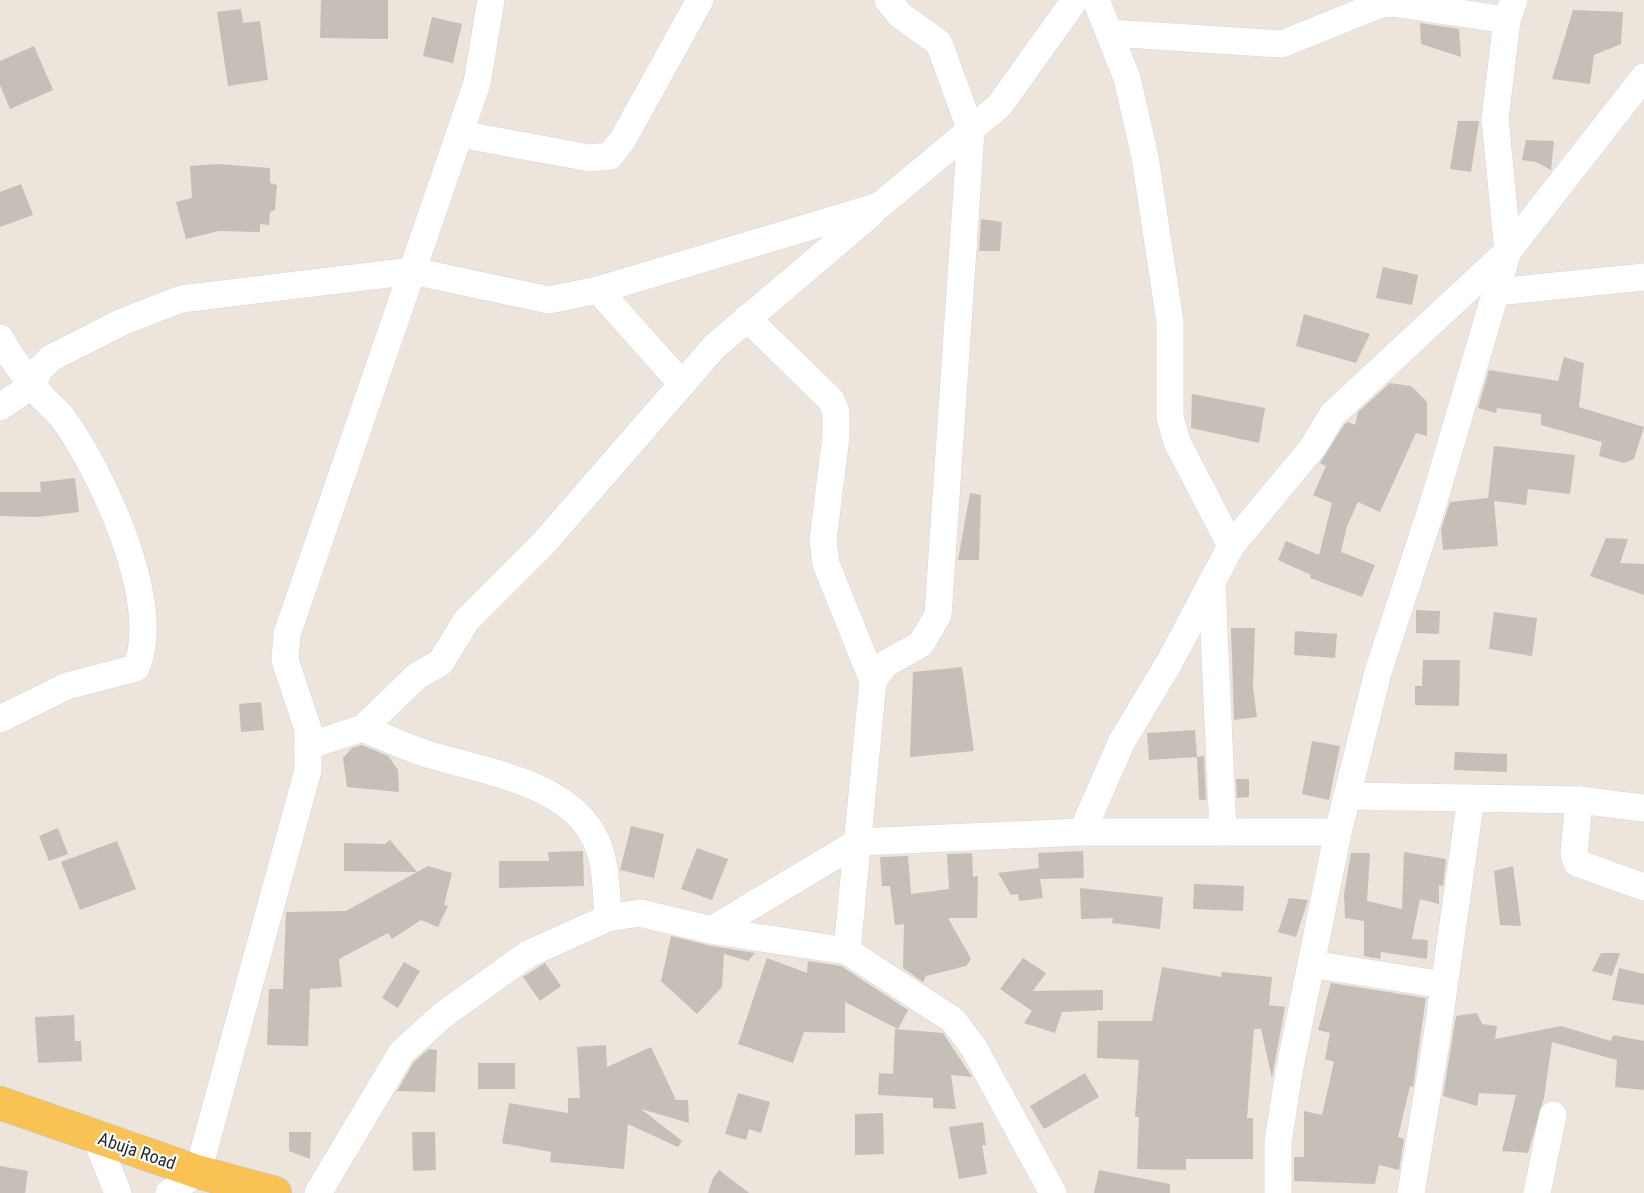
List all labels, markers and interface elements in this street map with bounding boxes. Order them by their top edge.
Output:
street label: Abuja Road [96,1127,179,1174]

